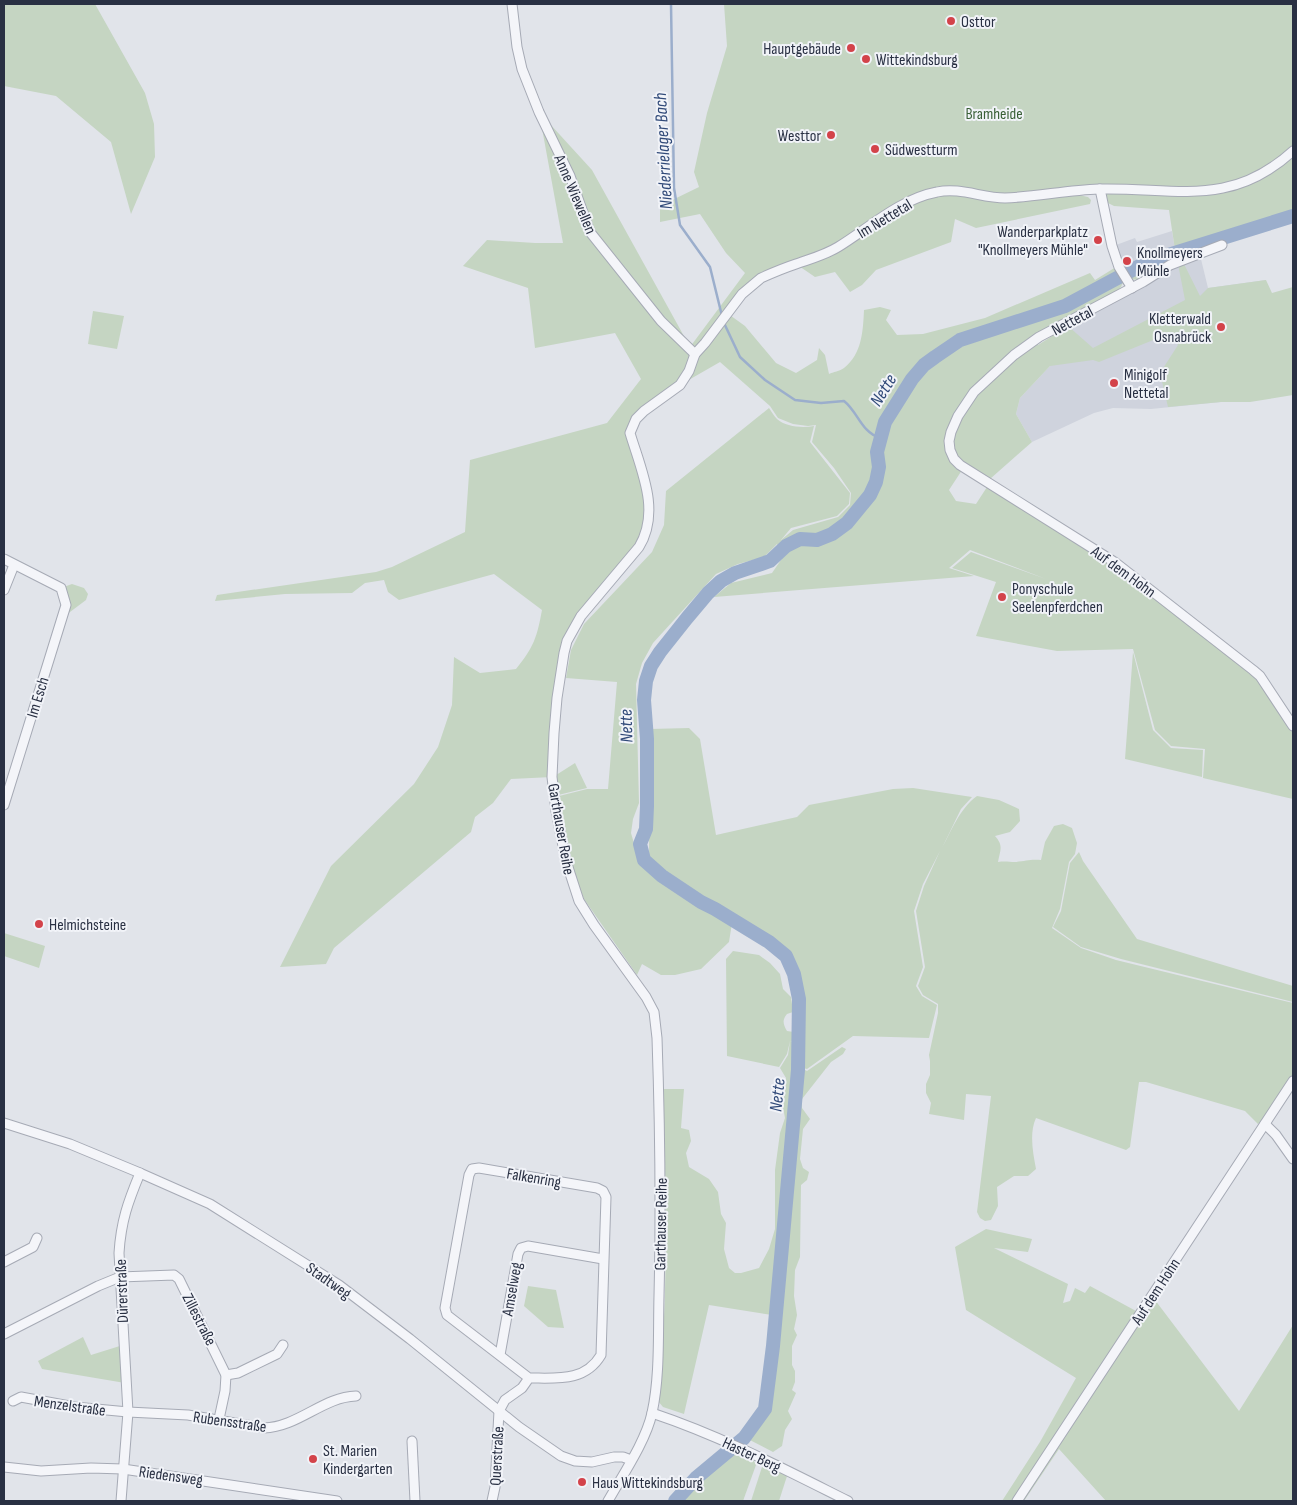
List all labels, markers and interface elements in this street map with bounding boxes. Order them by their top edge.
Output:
place label: Osttor [961,13,996,32]
marker: Osttor [945,15,957,27]
place label: Hauptgebäude [763,40,841,59]
marker: Hauptgebäude [845,42,857,54]
place label: Wittekindsburg [876,51,958,70]
marker: Wittekindsburg [860,53,872,65]
water label: Niederrielager Bach [650,92,677,210]
park label: Bramheide [965,105,1023,124]
place label: Westtor [778,127,821,146]
marker: Westtor [825,129,837,141]
place label: Südwestturm [885,141,958,160]
marker: Südwestturm [869,143,881,155]
street label: Anne Wiewellen [549,151,600,237]
street label: Im Nettetal [854,196,916,243]
place label: Wanderparkplatz "Knollmeyers Mühle" [978,223,1088,260]
marker: Wanderparkplatz "Knollmeyers Mühle" [1092,234,1104,246]
place label: Knollmeyers Mühle [1137,244,1203,281]
marker: Knollmeyers Mühle [1121,255,1133,267]
street label: Nettetal [1049,302,1097,340]
place label: Kletterwald Osnabrück [1149,310,1211,347]
marker: Kletterwald Osnabrück [1215,321,1227,333]
place label: Minigolf Nettetal [1124,366,1169,403]
water label: Nette [866,370,901,410]
marker: Minigolf Nettetal [1108,377,1120,389]
street label: Auf dem Hohn [1086,542,1159,602]
place label: Ponyschule Seelenpferdchen [1012,580,1103,617]
marker: Ponyschule Seelenpferdchen [996,591,1008,603]
street label: Im Esch [23,675,54,720]
water label: Nette [615,709,638,743]
street label: Garthauser Reihe [543,782,578,877]
place label: Helmichsteine [49,916,126,935]
marker: Helmichsteine [33,918,45,930]
water label: Nette [765,1077,790,1113]
street label: Falkenring [505,1164,562,1193]
street label: Garthauser Reihe [651,1178,672,1270]
street label: Auf dem Hohn [1127,1255,1185,1329]
street label: Dürerstraße [112,1259,133,1323]
street label: Stadtweg [302,1259,355,1304]
street label: Amselweg [498,1261,527,1319]
street label: Zillestraße [177,1290,220,1349]
street label: Menzelstraße [33,1392,107,1421]
street label: Rubensstraße [192,1408,268,1437]
street label: Querstraße [486,1426,509,1486]
street label: Haster Berg [719,1434,784,1477]
place label: St. Marien Kindergarten [323,1442,393,1479]
marker: St. Marien Kindergarten [307,1453,319,1465]
street label: Riedensweg [138,1463,204,1490]
place label: Haus Wittekindsburg [592,1474,703,1493]
marker: Haus Wittekindsburg [576,1476,588,1488]

